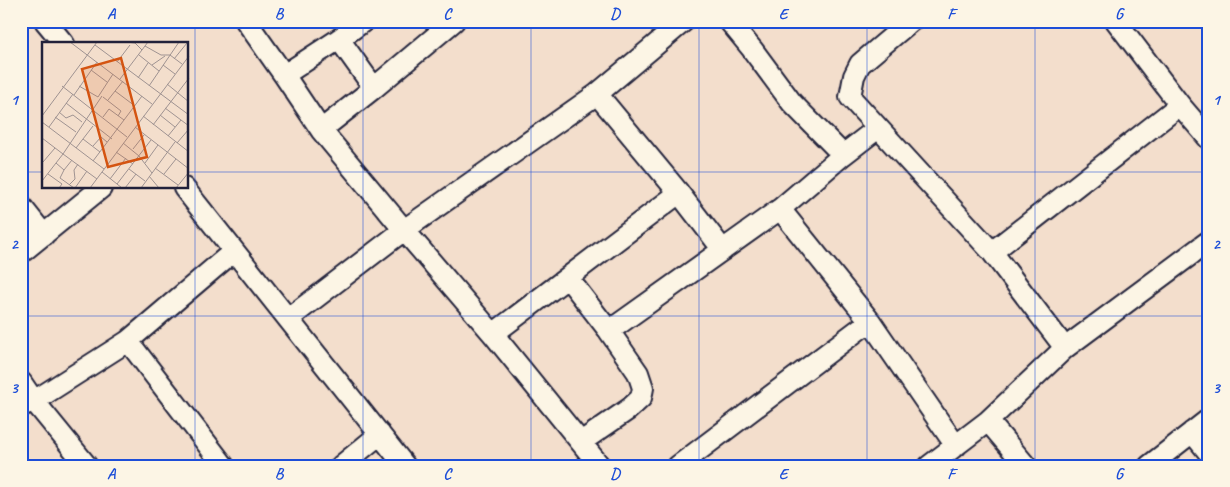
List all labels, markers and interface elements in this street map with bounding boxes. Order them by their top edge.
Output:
text: A [107,4,117,24]
text: B [275,4,285,24]
text: C [443,4,453,24]
text: D [610,4,621,24]
text: E [779,4,790,24]
text: F [947,4,958,24]
text: G [1115,4,1125,24]
inset map [42,42,189,189]
text: 1 [10,90,19,110]
text: 1 [1212,90,1221,110]
text: 2 [10,234,19,254]
text: 2 [1212,234,1221,254]
text: 3 [10,378,19,398]
text: 3 [1212,378,1221,398]
text: A [107,464,117,484]
text: B [275,464,285,484]
text: C [443,464,453,484]
text: D [610,464,621,484]
text: E [779,464,790,484]
text: F [947,464,958,484]
text: G [1115,464,1125,484]

